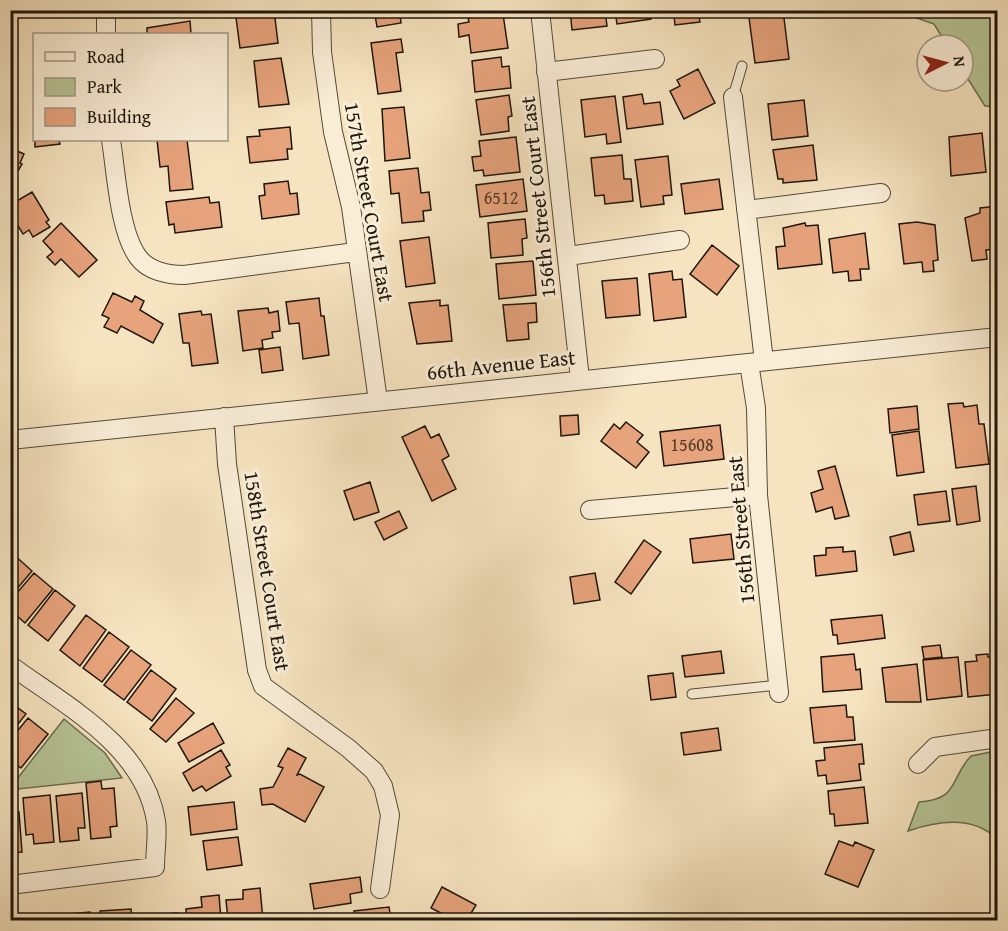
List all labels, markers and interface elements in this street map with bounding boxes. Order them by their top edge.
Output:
legend [33,33,228,141]
north arrow [915,33,975,93]
text: Road [87,43,125,70]
text: N [947,55,972,68]
text: Park [87,73,123,100]
street label: 156th Street Court East [511,94,563,299]
street label: 157th Street Court East [337,100,402,305]
text: Building [87,103,151,130]
house number: 6512 [484,184,518,211]
street label: 66th Avenue East [425,341,577,388]
house number: 15608 [670,431,714,458]
street label: 156th Street East [719,454,762,605]
street label: 158th Street Court East [236,469,299,674]

